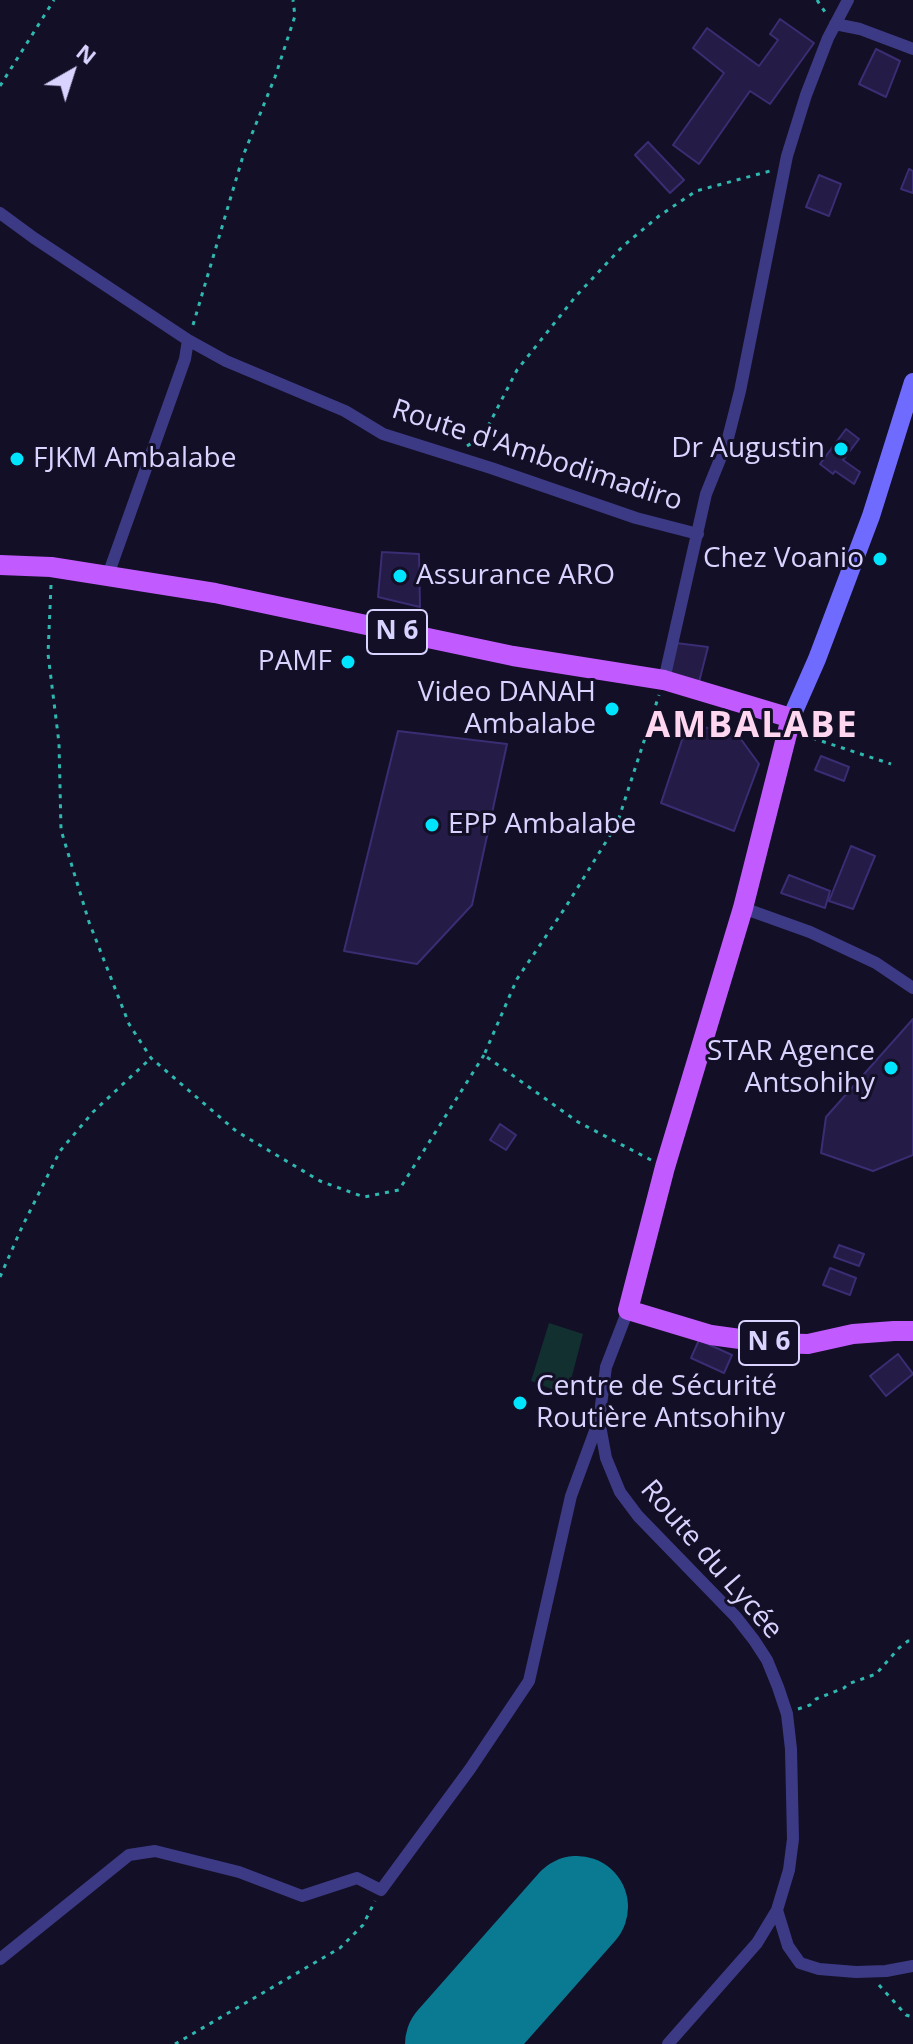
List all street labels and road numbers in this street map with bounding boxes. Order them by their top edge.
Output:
street label: Route d'Ambodimadiro [388,393,686,519]
road number: N 6 [367,610,427,654]
road number: N 6 [739,1321,799,1365]
street label: Route du Lycée [633,1474,789,1646]

